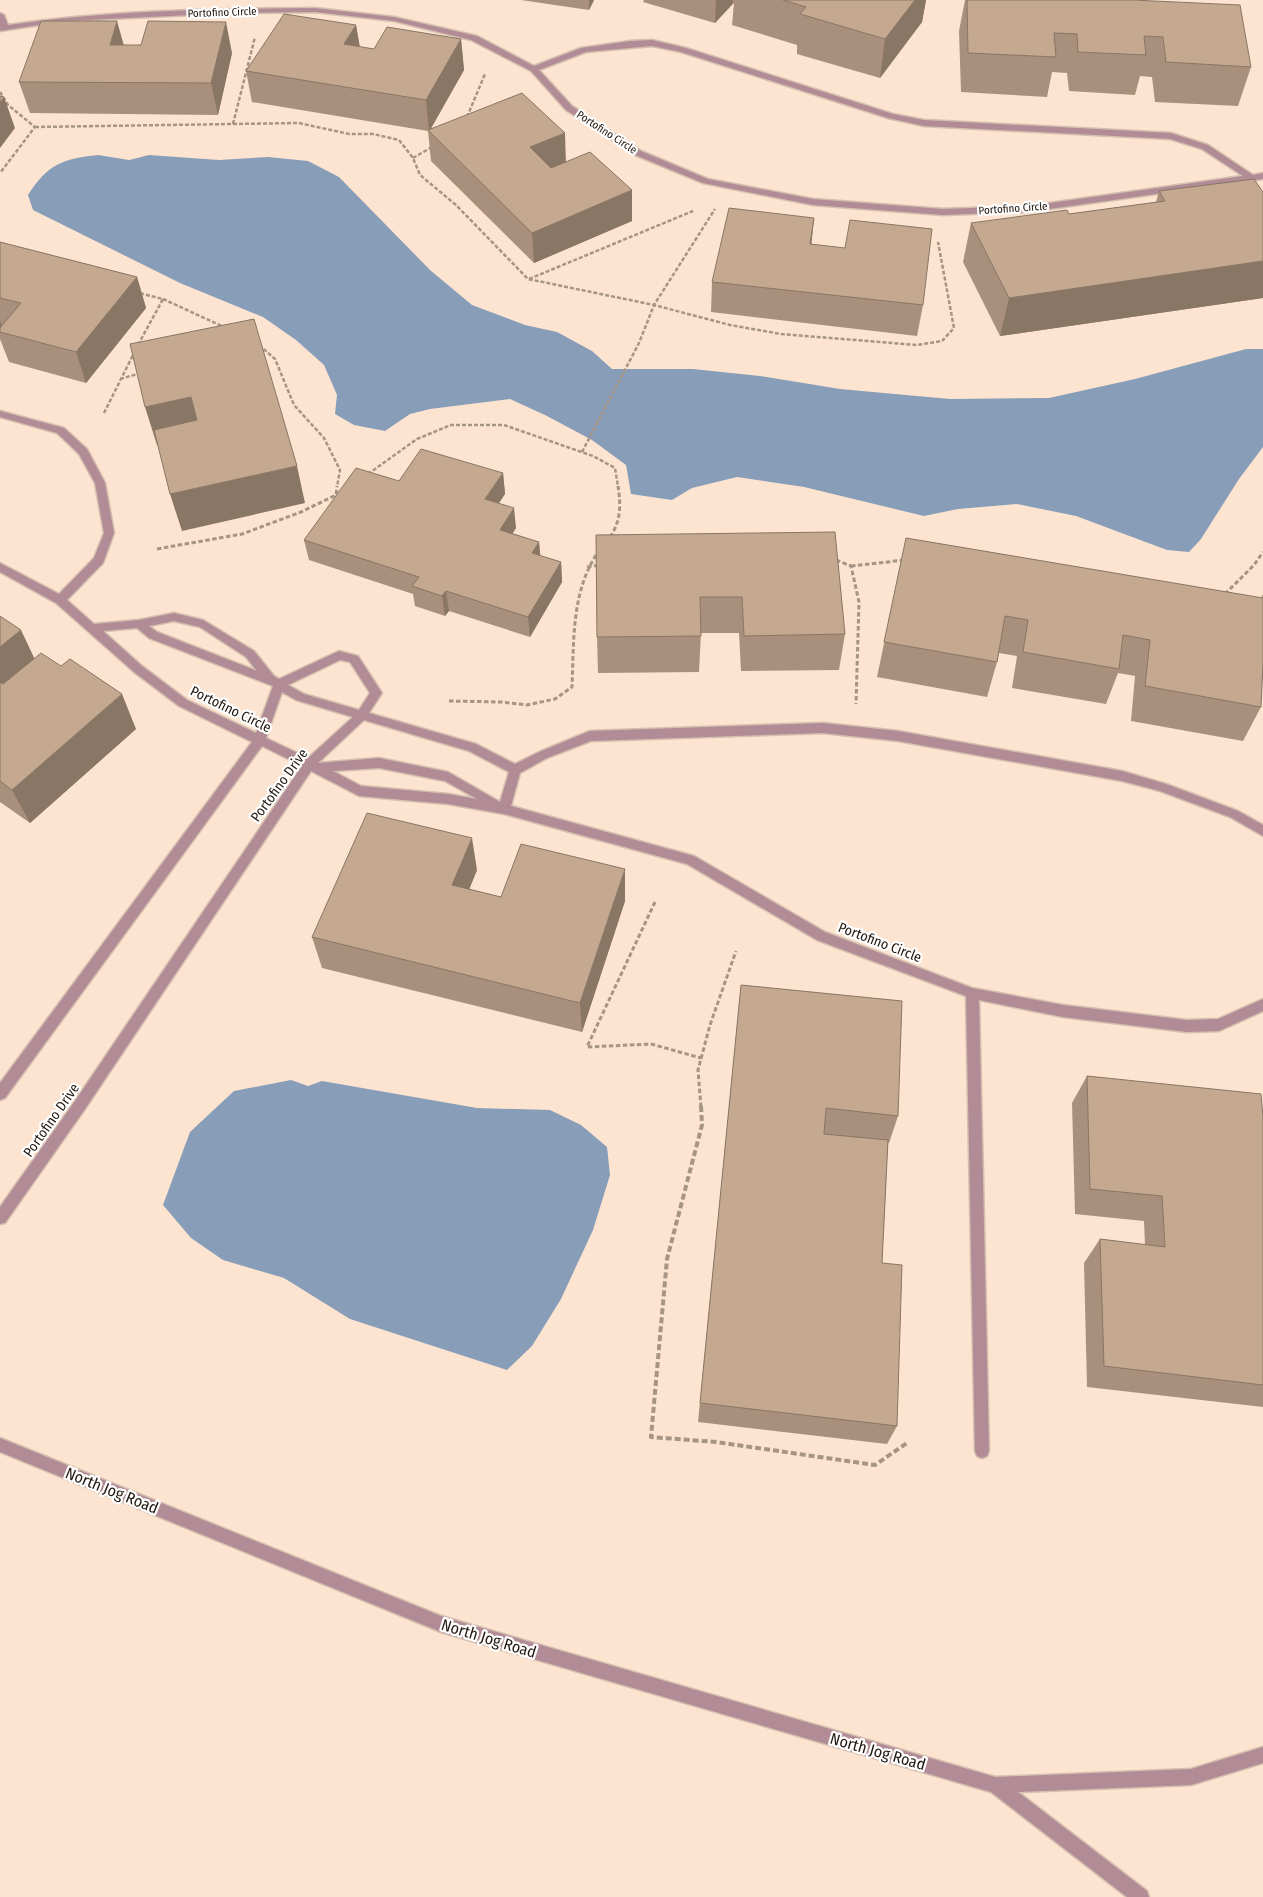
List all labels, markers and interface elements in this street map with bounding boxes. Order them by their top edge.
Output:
street label: Portofino Circle [187,5,257,20]
street label: Portofino Circle [574,108,639,157]
street label: Portofino Circle [978,200,1048,217]
street label: Portofino Circle [188,683,274,736]
street label: Portofino Drive [247,745,312,825]
street label: Portofino Circle [836,919,924,966]
street label: Portofino Drive [20,1080,83,1160]
street label: North Jog Road [63,1463,161,1518]
street label: North Jog Road [439,1615,539,1662]
street label: North Jog Road [828,1729,928,1774]

